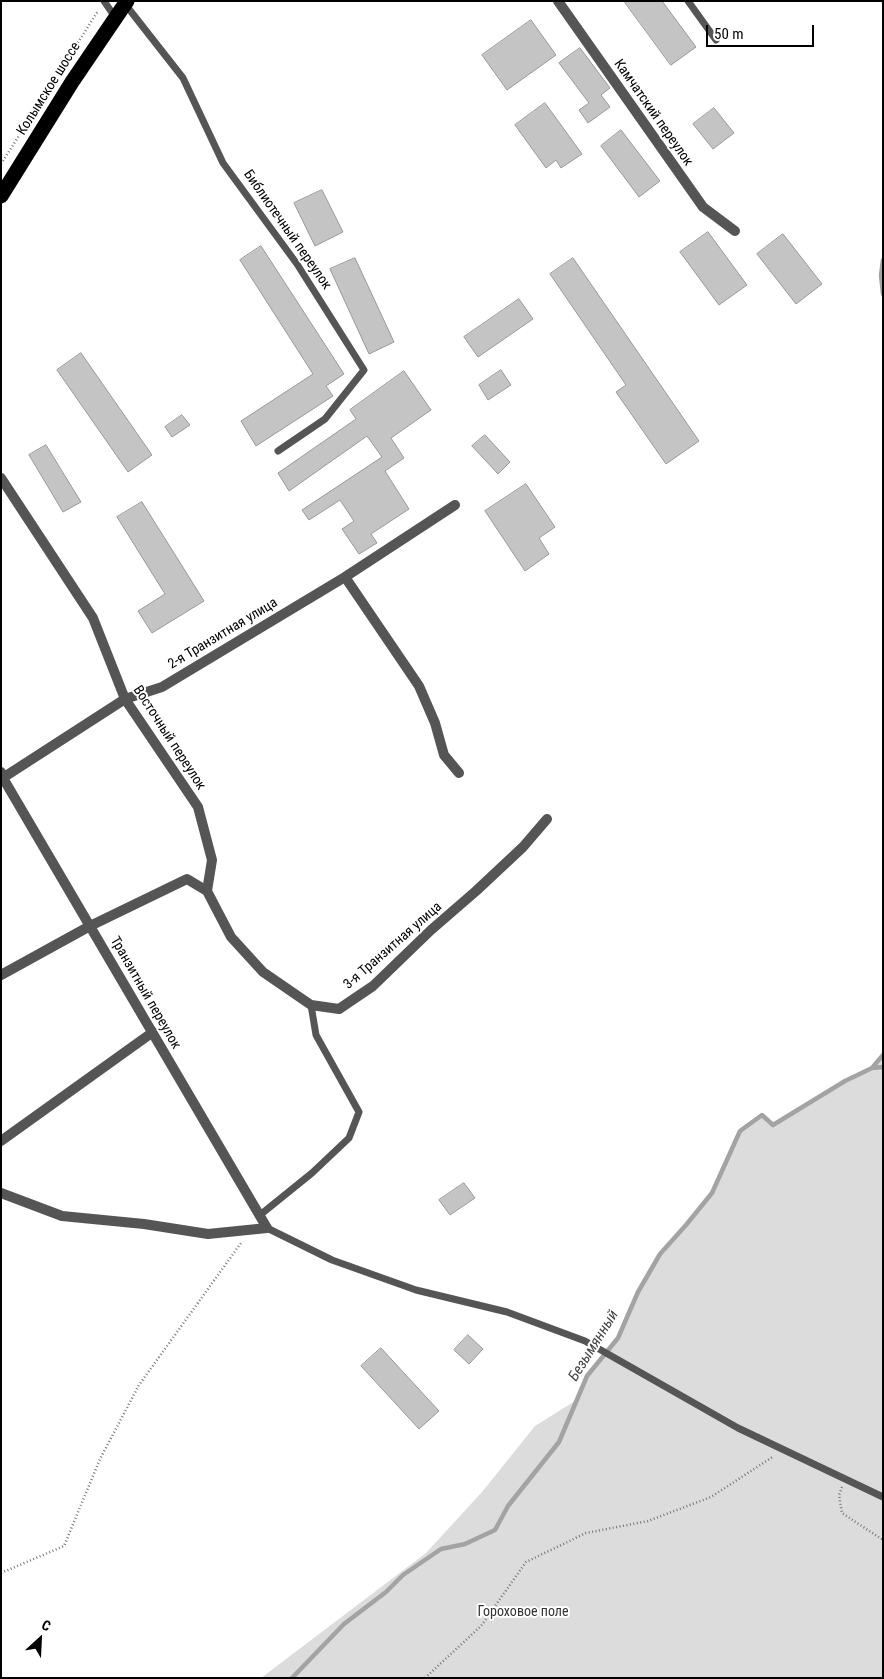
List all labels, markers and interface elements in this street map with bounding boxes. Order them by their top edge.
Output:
scale bar [709,15,816,47]
text: 50 m [714,25,744,43]
street label: Колымское шоссе [14,39,84,139]
street label: Камчатский переулок [610,56,696,170]
street label: Библиотечный переулок [239,167,335,293]
street label: 2-я Транзитная улица [165,595,281,673]
street label: Восточный переулок [129,683,209,793]
street label: 3-я Транзитная улица [340,899,446,993]
street label: Транзитный переулок [106,934,184,1052]
water label: Безымянный [565,1307,623,1385]
park label: Гороховое поле [477,1604,569,1620]
north arrow [15,1614,65,1664]
text: С [39,1616,53,1634]

